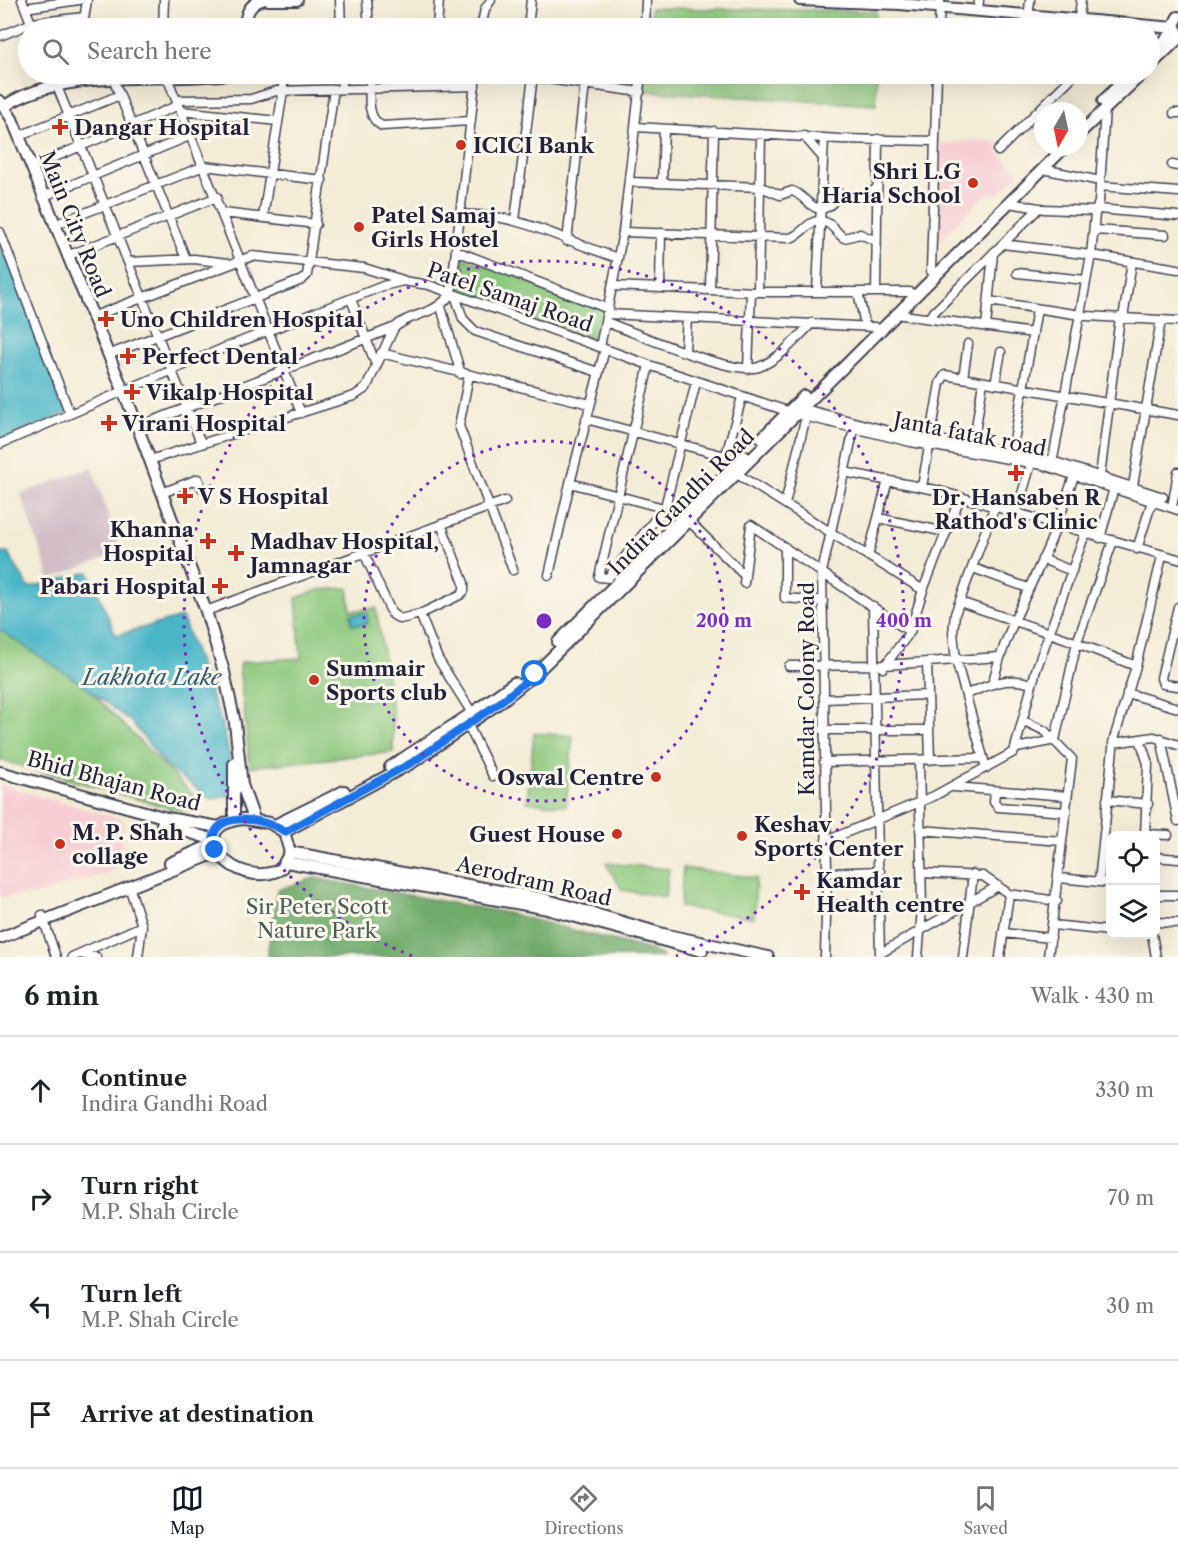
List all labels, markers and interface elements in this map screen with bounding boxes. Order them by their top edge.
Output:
search box [18,18,1160,84]
icon: search [39,35,72,68]
text: Search here [87,38,212,65]
north arrow [1034,102,1088,156]
place label: Dangar Hospital [74,115,250,140]
marker: Dangar Hospital [51,118,69,136]
place label: ICICI Bank [473,133,595,158]
marker: ICICI Bank [454,138,468,152]
street label: Main City Road [34,147,116,301]
place label: Shri L.G Haria School [821,159,961,208]
marker: Shri L.G Haria School [966,176,980,190]
place label: Patel Samaj Girls Hostel [371,203,499,252]
marker: Patel Samaj Girls Hostel [352,220,366,234]
street label: Patel Samaj Road [424,257,596,337]
place label: Uno Children Hospital [120,307,363,332]
marker: Uno Children Hospital [97,310,115,328]
place label: Perfect Dental [142,344,298,369]
marker: Perfect Dental [119,347,137,365]
place label: Vikalp Hospital [145,380,313,405]
marker: Vikalp Hospital [123,383,141,401]
street label: Janta fatak road [889,406,1049,461]
place label: Virani Hospital [121,411,286,436]
marker: Virani Hospital [100,414,118,432]
street label: Indira Gandhi Road [603,424,759,580]
marker: Dr. Hansaben R Rathod's Clinic [1007,464,1025,482]
place label: V S Hospital [197,484,329,509]
place label: Dr. Hansaben R Rathod's Clinic [932,485,1101,534]
marker: V S Hospital [176,487,194,505]
place label: Khanna Hospital [103,517,195,566]
place label: Madhav Hospital, Jamnagar [246,529,439,578]
marker: Khanna Hospital [199,532,217,550]
marker: Madhav Hospital, Jamnagar [227,544,245,562]
place label: Pabari Hospital [40,574,206,599]
marker: Pabari Hospital [211,577,229,595]
street label: Kamdar Colony Road [794,582,819,796]
text: 200 m [696,610,752,632]
text: 400 m [876,610,932,632]
centre of rings [534,611,554,631]
place label: Summair Sports club [326,656,447,705]
route start [521,660,547,686]
water label: Lakhota Lake [81,664,223,691]
marker: Summair Sports club [307,673,321,687]
street label: Bhid Bhajan Road [24,746,204,816]
place label: Oswal Centre [497,765,644,790]
marker: Oswal Centre [649,770,663,784]
place label: Keshav Sports Center [754,812,904,861]
place label: M. P. Shah collage [72,820,184,869]
place label: Guest House [469,822,605,847]
marker: Guest House [610,827,624,841]
marker: Keshav Sports Center [735,829,749,843]
map controls [1106,831,1160,939]
button: locate [1106,831,1160,885]
route end [201,836,227,862]
marker: M. P. Shah collage [53,837,67,851]
street label: Aerodram Road [453,851,614,911]
place label: Kamdar Health centre [816,868,964,917]
marker: Kamdar Health centre [793,883,811,901]
button: layers [1106,885,1160,939]
park label: Sir Peter Scott Nature Park [246,894,389,943]
text: 6 min [24,980,99,1012]
text: Walk · 430 m [1031,984,1154,1008]
text: Continue [81,1065,187,1092]
icon: ahead [24,1074,57,1107]
text: 330 m [1095,1078,1154,1102]
text: Indira Gandhi Road [81,1092,268,1116]
text: Turn right [81,1173,199,1200]
icon: right [24,1182,57,1215]
text: 70 m [1108,1186,1154,1210]
text: M.P. Shah Circle [81,1200,239,1224]
text: Turn left [81,1281,182,1308]
icon: left [24,1290,57,1323]
text: 30 m [1106,1294,1154,1318]
text: M.P. Shah Circle [81,1308,239,1332]
icon: arrive [24,1398,57,1431]
text: Arrive at destination [81,1401,314,1428]
tab: Map [170,1482,204,1538]
tab: Directions [544,1482,623,1538]
tab: Saved [964,1482,1008,1538]

